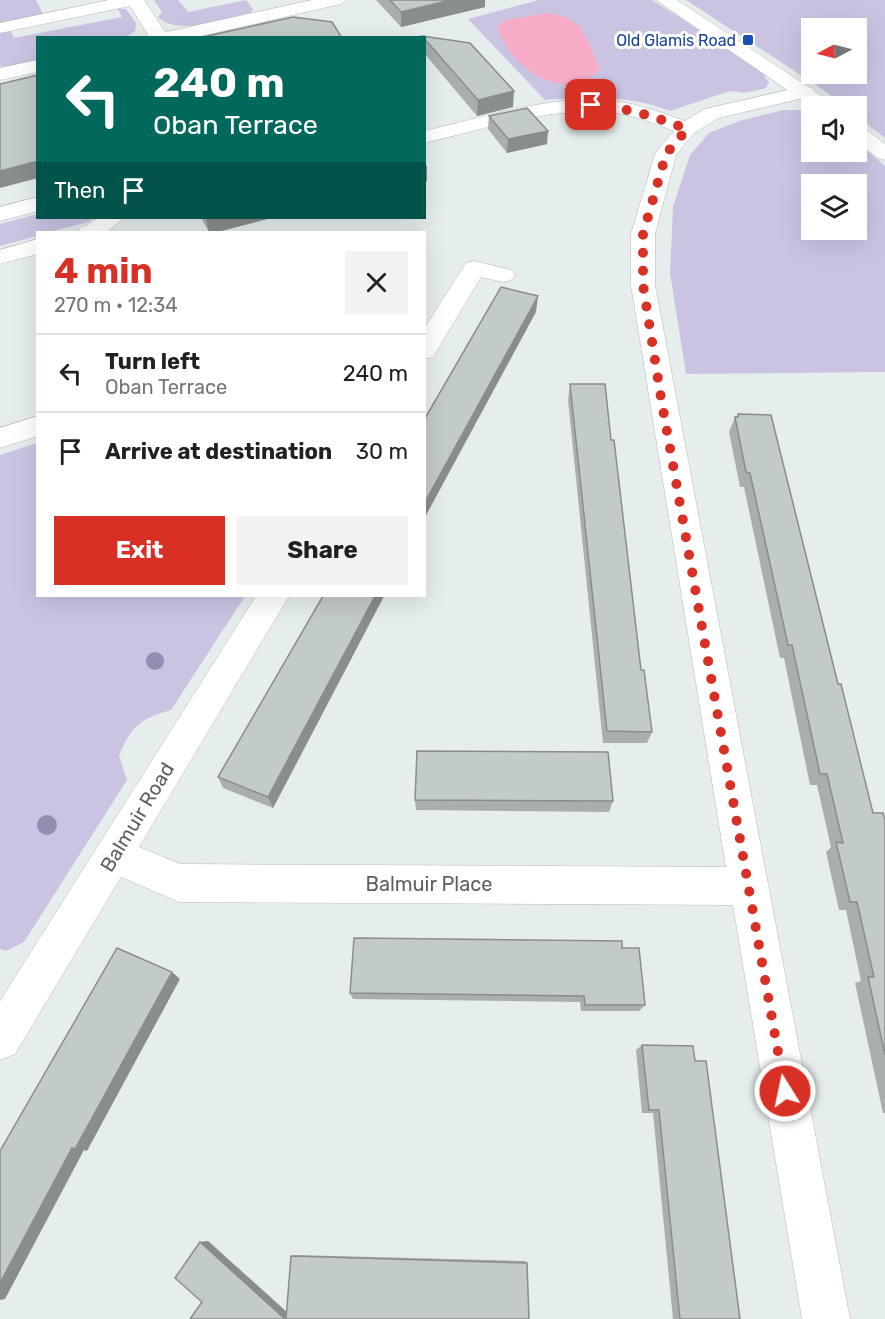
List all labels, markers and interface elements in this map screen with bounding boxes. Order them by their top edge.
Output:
north arrow [801,18,867,84]
map controls [801,18,867,240]
place label: Old Glamis Road [616,31,736,50]
marker: Old Glamis Road [741,33,755,47]
text: 240 m [153,58,285,108]
icon: left [54,60,132,138]
pin [565,79,616,130]
icon: arrive [574,88,607,121]
button: sound [801,96,867,162]
text: Oban Terrace [153,109,318,141]
icon: arrive [117,174,150,207]
button: layers [801,174,867,240]
text: Then [54,177,105,204]
text: 4 min [54,249,153,292]
button: close [345,251,408,314]
text: 270 m · 12:34 [54,293,178,317]
text: Turn left [105,348,200,375]
icon: left [54,357,87,390]
text: 240 m [343,360,408,387]
text: Oban Terrace [105,375,227,399]
icon: arrive [54,435,87,468]
text: Arrive at destination [105,438,332,465]
text: 30 m [356,438,408,465]
button: Exit [54,516,225,585]
button: Share [237,516,408,585]
street label: Balmuir Road [95,758,179,876]
street label: Balmuir Place [366,872,492,896]
position arrow [753,1059,817,1123]

